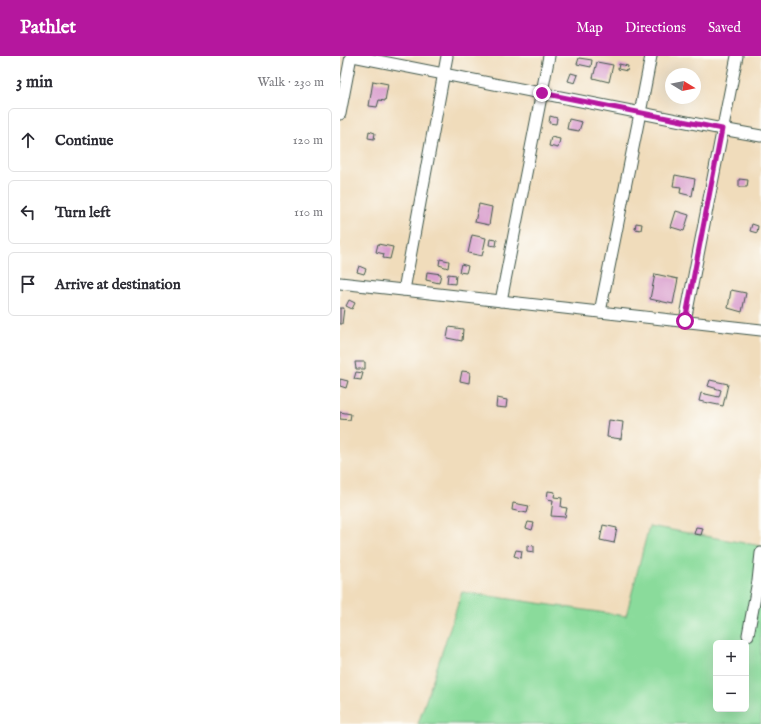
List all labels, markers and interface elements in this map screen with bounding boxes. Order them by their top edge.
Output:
text: Pathlet [20,16,76,40]
text: Map [576,19,603,37]
text: Directions [625,19,686,37]
text: Saved [708,19,741,37]
north arrow [665,68,701,104]
text: 3 min [16,72,53,93]
text: Walk · 230 m [258,74,324,91]
route end [533,84,551,102]
icon: ahead [17,129,39,151]
text: Continue [55,131,113,150]
text: 120 m [293,132,323,149]
icon: left [17,201,39,223]
text: Turn left [55,203,111,222]
text: 110 m [294,204,323,221]
icon: arrive [17,273,39,295]
text: Arrive at destination [55,275,181,294]
route start [676,312,694,330]
map controls [713,640,749,712]
button: + [713,640,749,676]
button: − [713,676,749,712]

